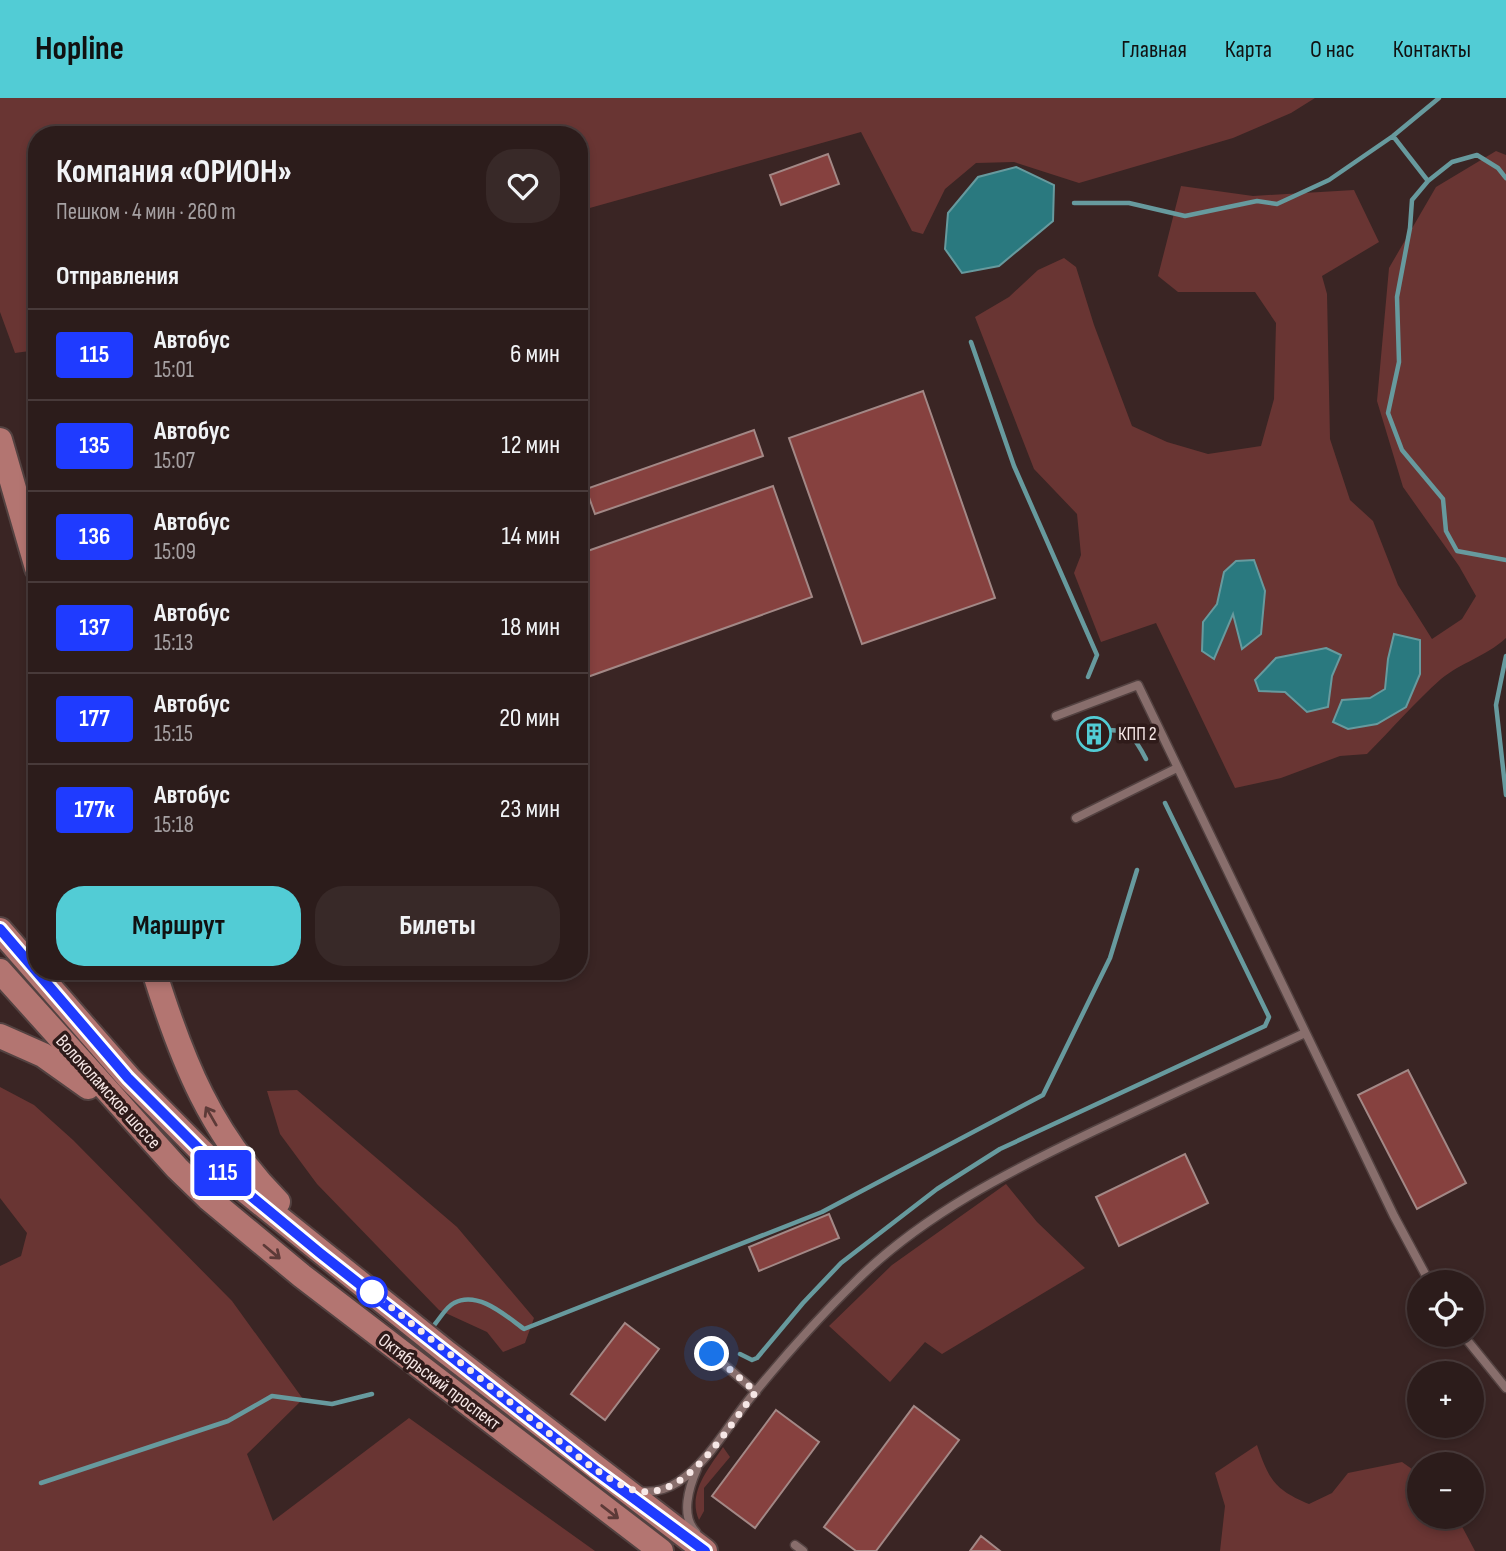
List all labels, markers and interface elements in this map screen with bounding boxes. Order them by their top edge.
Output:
text: Hopline [35,29,124,69]
text: Главная [1121,35,1187,64]
text: Карта [1225,35,1272,64]
text: О нас [1310,35,1355,64]
text: Контакты [1393,35,1471,64]
button: heart [486,149,560,223]
text: Компания «ОРИОН» [56,152,292,192]
text: Пешком · 4 мин · 260 m [56,198,236,226]
text: Отправления [56,261,179,292]
text: Автобус [154,325,230,356]
text: 6 мин [510,339,560,370]
text: 115 [80,340,109,369]
text: 15:01 [154,356,194,384]
text: Автобус [154,416,230,447]
text: 12 мин [501,430,560,461]
text: 135 [79,431,110,460]
text: 15:07 [154,447,195,475]
text: Автобус [154,507,230,538]
text: 14 мин [501,521,560,552]
text: 136 [79,522,110,551]
text: 15:09 [154,538,196,566]
text: Автобус [154,598,230,629]
text: 18 мин [501,612,560,643]
text: 137 [79,613,110,642]
text: 15:13 [154,629,193,657]
text: Автобус [154,689,230,720]
text: 20 мин [499,703,560,734]
text: 177 [79,704,110,733]
building icon: КПП 2 [1075,715,1113,753]
text: 15:15 [154,720,193,748]
place label: КПП 2 [1118,723,1157,746]
text: Автобус [154,780,230,811]
text: 23 мин [500,794,560,825]
text: 177к [74,795,115,824]
text: 15:18 [154,811,194,839]
button: Маршрут [56,886,301,966]
button: Билеты [315,886,560,966]
street label: Волоколамское шоссе [51,1030,165,1154]
one-way arrow [204,1106,218,1126]
line badge: 115 [183,1150,263,1196]
text: 115 [208,1158,238,1187]
one-way arrow [263,1244,281,1259]
map controls [1407,1270,1484,1529]
button: locate [1407,1270,1484,1347]
unlabelled marker [357,1277,387,1307]
street label: Октябрьский проспект [373,1329,505,1436]
your location [694,1336,729,1371]
button: + [1407,1361,1484,1438]
button: − [1407,1452,1484,1529]
one-way arrow [600,1505,619,1520]

